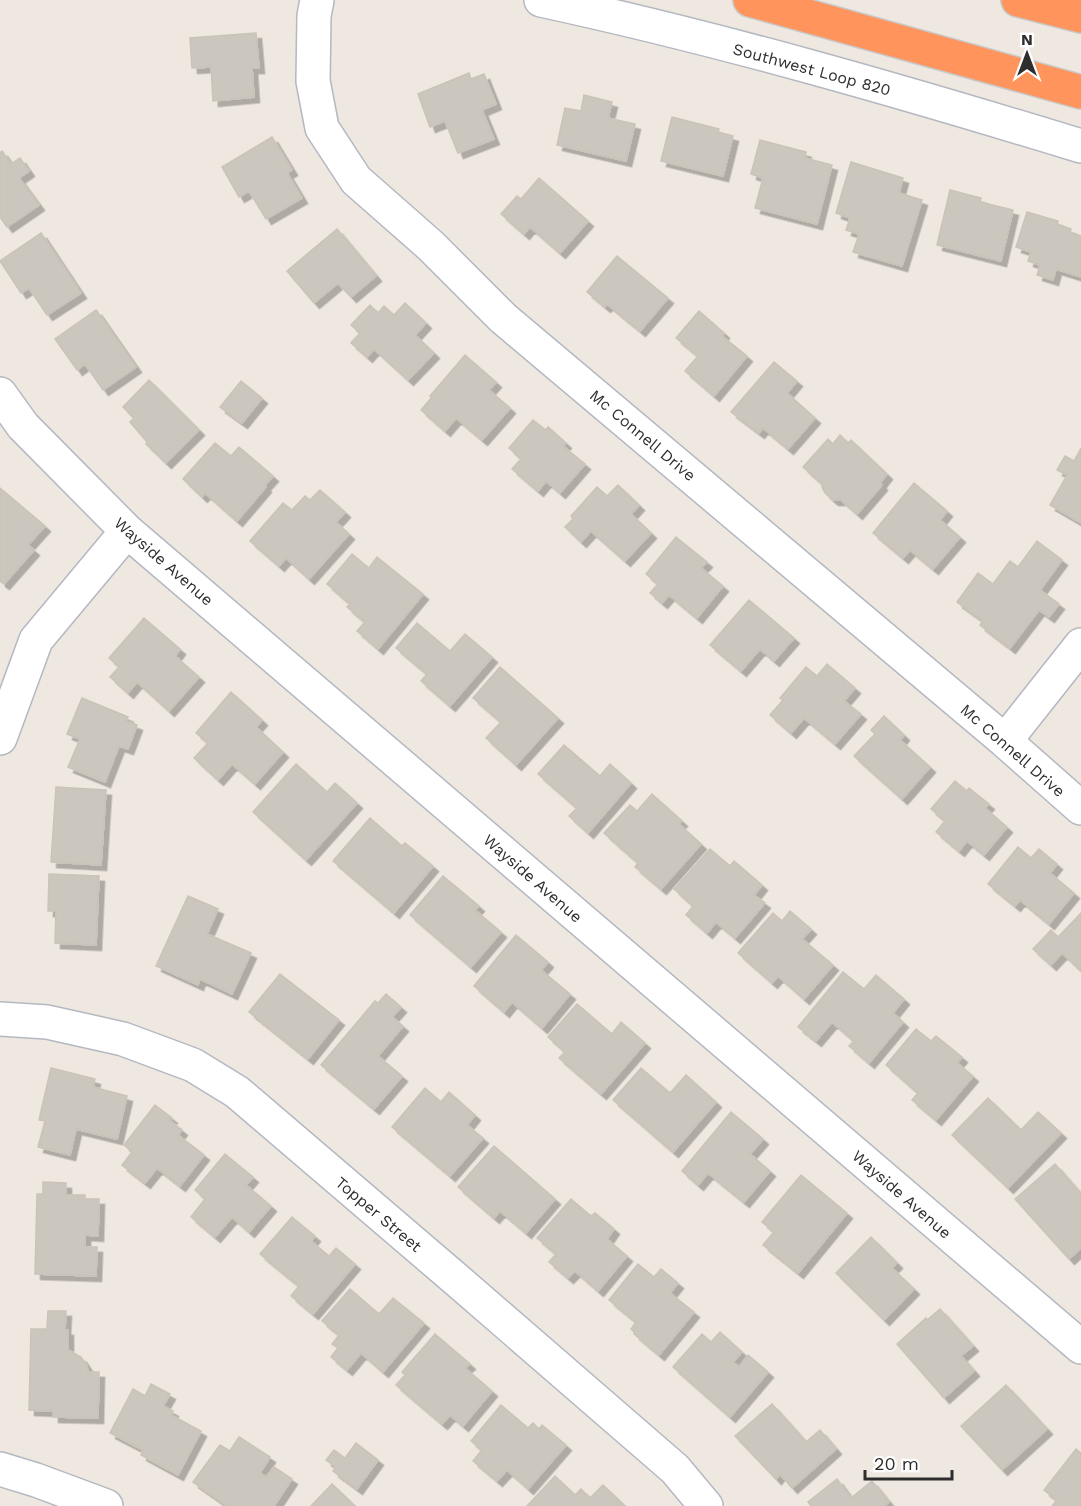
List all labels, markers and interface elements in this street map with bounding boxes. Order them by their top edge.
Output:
north arrow [997,24,1057,84]
text: N [1021,30,1033,49]
street label: Southwest Loop 820 [731,39,893,100]
street label: Mc Connell Drive [586,386,699,485]
street label: Wayside Avenue [110,513,217,609]
street label: Mc Connell Drive [957,700,1069,801]
street label: Wayside Avenue [479,830,586,926]
street label: Wayside Avenue [848,1146,955,1242]
street label: Topper Street [332,1173,426,1256]
scale bar [865,1443,952,1481]
text: 20 m [874,1453,919,1474]

